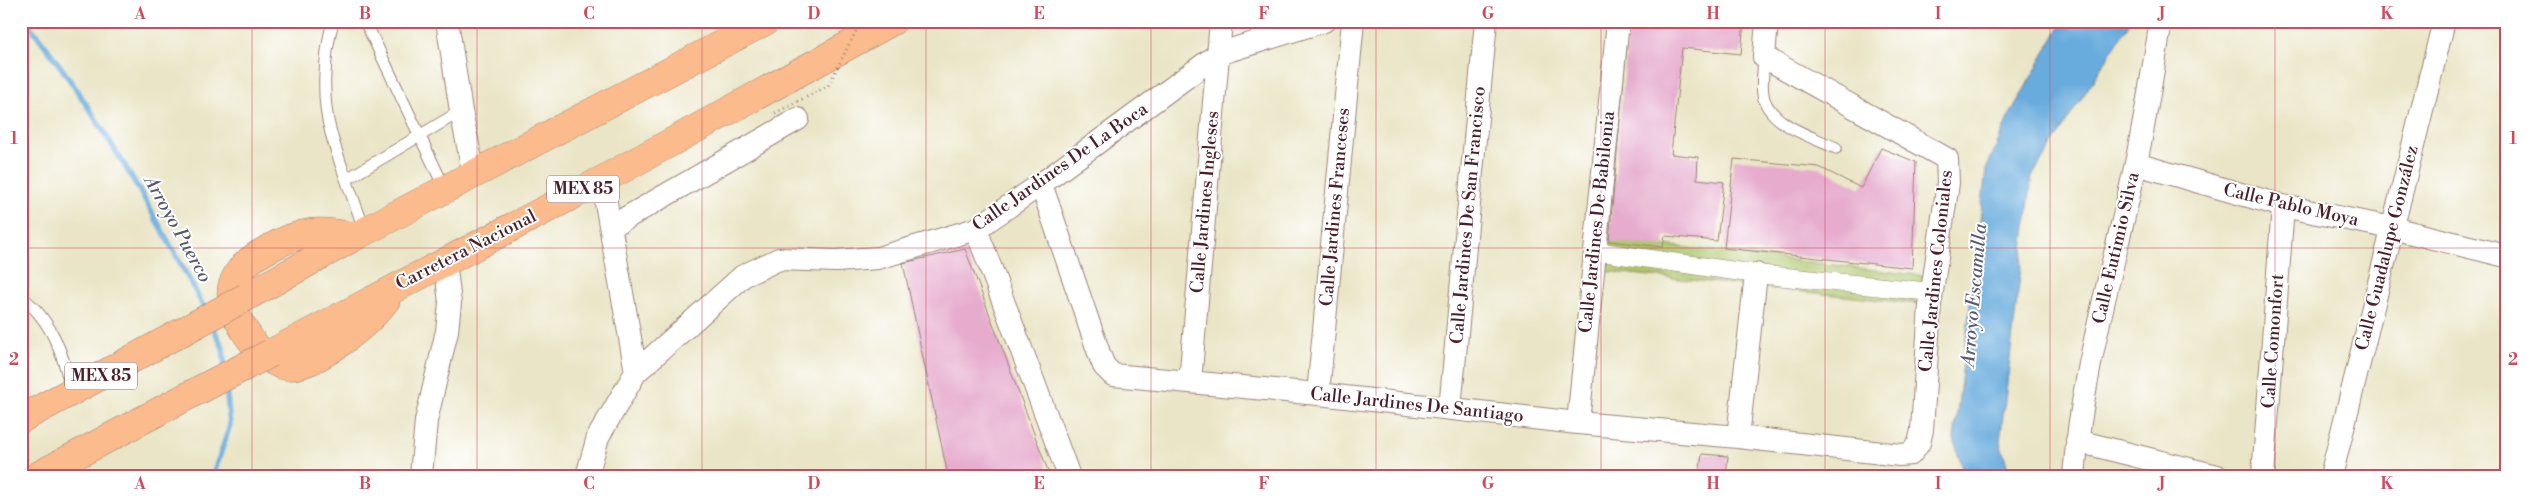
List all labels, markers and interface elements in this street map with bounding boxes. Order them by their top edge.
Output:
text: A [133,4,146,24]
text: B [359,4,371,24]
text: C [583,4,595,24]
text: D [808,4,821,24]
text: E [1033,4,1045,24]
text: F [1258,4,1270,24]
text: G [1482,4,1495,24]
text: H [1706,4,1720,24]
text: I [1935,4,1941,24]
text: J [2157,4,2165,24]
text: K [2381,4,2395,24]
street label: Calle Jardines De San Francisco [1445,85,1491,345]
street label: Calle Jardines De La Boca [968,97,1153,236]
street label: Calle Jardines Franceses [1315,107,1355,307]
street label: Calle Jardines De Babilonia [1574,109,1620,334]
street label: Calle Jardines Ingleses [1186,110,1224,294]
text: 1 [10,129,18,149]
text: 1 [2509,129,2517,149]
street label: Calle Guadalupe González [2350,143,2424,353]
street label: Calle Jardines Coloniales [1914,169,1958,373]
street label: Calle Eutimio Silva [2087,169,2145,326]
water label: Arroyo Puerco [138,170,217,287]
road number: MEX 85 [547,175,619,202]
street label: Calle Pablo Moya [2221,178,2362,232]
street label: Carretera Nacional [392,204,541,295]
water label: Arroyo Escamilla [1956,222,1992,369]
street label: Calle Comonfort [2257,272,2289,409]
text: 2 [9,350,19,370]
text: 2 [2508,350,2518,370]
road number: MEX 85 [65,362,137,390]
street label: Calle Jardines De Santiago [1309,382,1525,428]
text: A [133,474,146,494]
text: B [359,474,371,494]
text: C [583,474,595,494]
text: D [808,474,821,494]
text: E [1033,474,1045,494]
text: F [1258,474,1270,494]
text: G [1482,474,1495,494]
text: H [1706,474,1720,494]
text: I [1935,474,1941,494]
text: J [2157,474,2165,494]
text: K [2381,474,2395,494]

